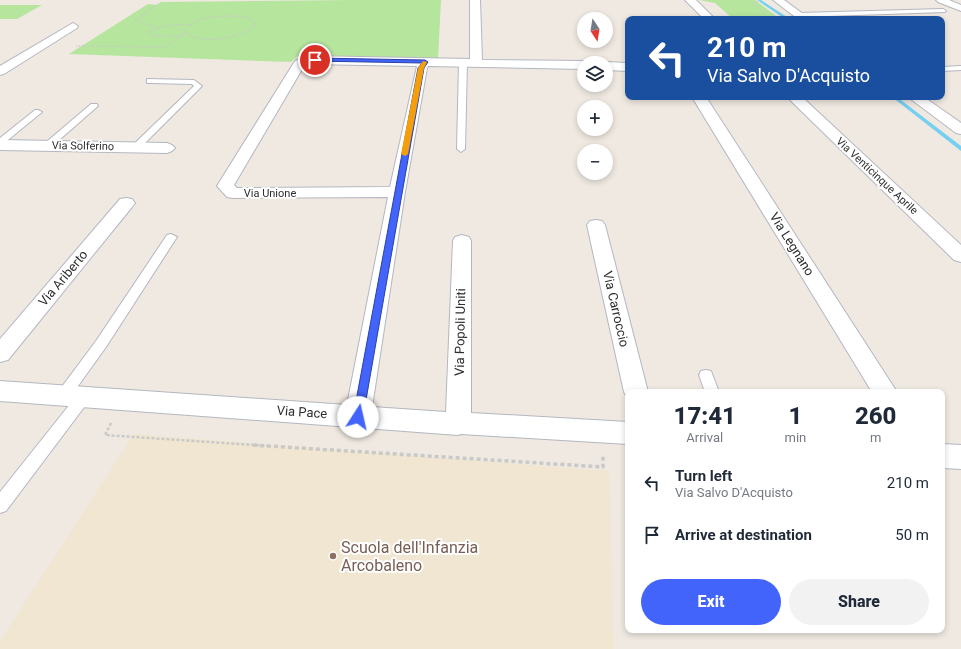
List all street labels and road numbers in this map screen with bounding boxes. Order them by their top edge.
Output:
street label: Via Venticinque Aprile [833,135,921,217]
street label: Via Solferino [52,139,114,153]
street label: Via Unione [244,187,296,200]
street label: Via Legnano [767,210,817,278]
street label: Via Ariberto [35,247,91,309]
street label: Via Carroccio [600,270,632,348]
street label: Via Popoli Uniti [452,288,468,376]
street label: Via Pace [276,403,328,421]

